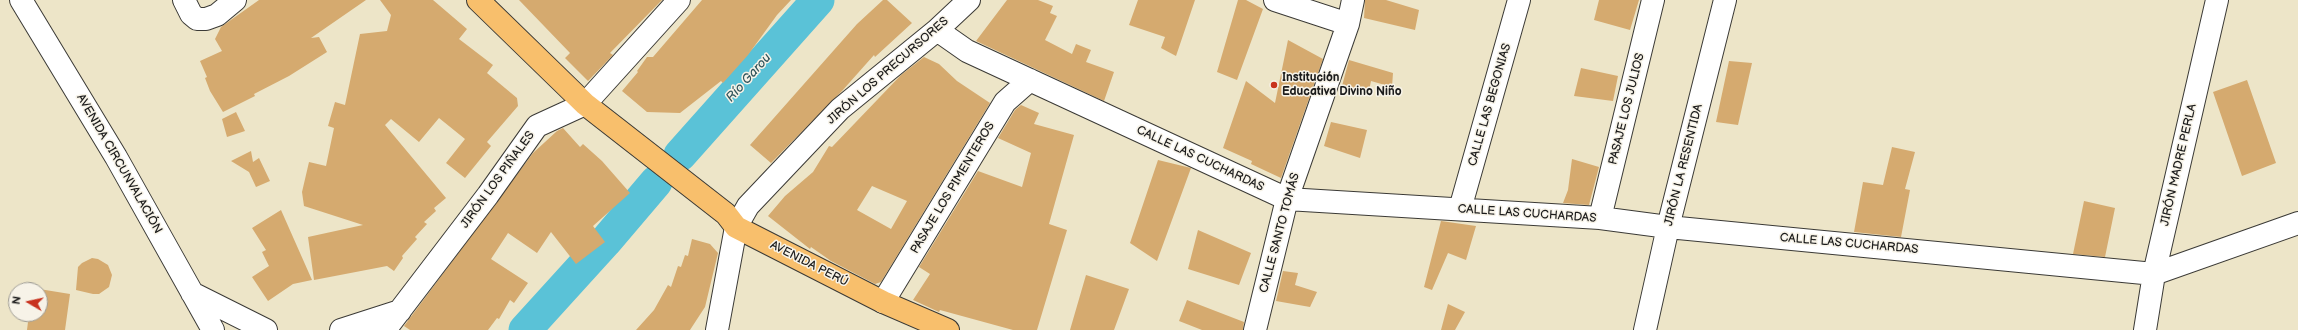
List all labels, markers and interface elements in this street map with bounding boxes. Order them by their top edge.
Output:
street label: JIRÓN LOS PRECURSORES [824,14,952,128]
street label: CALLE LAS BEGONIAS [1466,42,1514,168]
water label: Río Garou [723,51,775,105]
street label: PASAJE LOS JULIOS [1606,52,1648,166]
place label: Institución Educativa Divino Niño [1282,71,1402,99]
marker: Institución Educativa Divino Niño [1269,80,1279,90]
street label: AVENIDA CIRCUNVALACIÓN [73,92,165,236]
street label: JIRÓN LA RESENTIDA [1662,103,1706,227]
street label: JIRÓN MADRE PERLA [2158,103,2200,227]
street label: PASAJE LOS PIMENTEROS [908,120,998,256]
street label: CALLE LAS CUCHARDAS [1134,123,1266,195]
street label: JIRÓN LOS PIÑALES [458,129,538,231]
street label: CALLE SANTO TOMÁS [1257,171,1303,295]
street label: CALLE LAS CUCHARDAS [1457,202,1597,226]
street label: CALLE LAS CUCHARDAS [1779,231,1919,257]
street label: AVENIDA PERÚ [768,238,850,290]
north arrow [8,282,48,322]
text: N [10,295,24,305]

